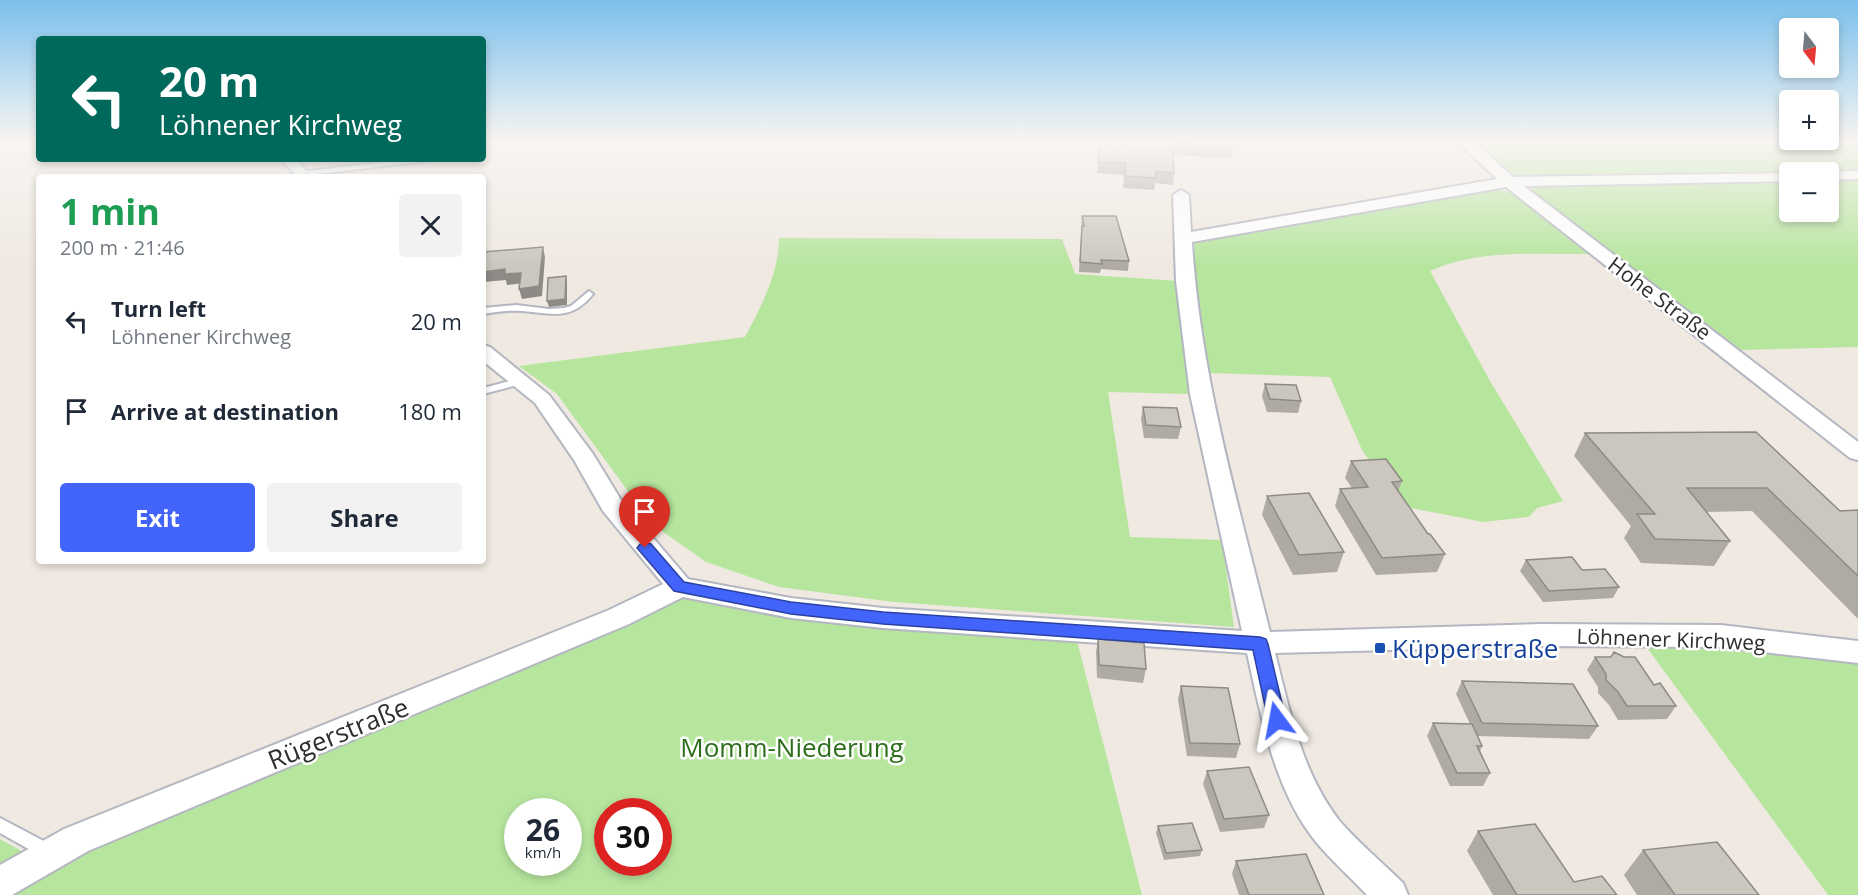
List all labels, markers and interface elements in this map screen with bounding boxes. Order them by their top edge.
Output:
north arrow [1779,18,1839,78]
map controls [1779,18,1839,222]
text: 20 m [159,52,259,109]
icon: left [60,60,138,138]
button: + [1779,90,1839,150]
text: Löhnener Kirchweg [159,106,402,143]
button: − [1779,162,1839,222]
text: 1 min [60,187,160,236]
button: close [399,194,462,257]
text: 200 m · 21:46 [60,234,185,261]
street label: Hohe Straße [1603,250,1717,346]
text: Turn left [111,293,206,323]
icon: left [60,305,93,338]
text: 20 m [411,306,462,336]
text: Löhnener Kirchweg [111,323,291,350]
icon: arrive [60,395,93,428]
text: Arrive at destination [111,396,339,426]
text: 180 m [398,396,462,426]
button: Exit [60,483,255,552]
button: Share [267,483,462,552]
pin [619,486,670,548]
icon: arrive [628,495,661,528]
street label: Löhnener Kirchweg [1576,622,1766,656]
place label: Küpperstraße [1392,630,1558,666]
marker: Küpperstraße [1373,641,1387,655]
street label: Rügerstraße [262,688,414,778]
position arrow [1245,688,1309,752]
park label: Momm-Niederung [680,729,904,765]
speed limit sign: 30 [594,798,672,876]
text: 26 [526,809,560,850]
text: km/h [525,842,561,862]

